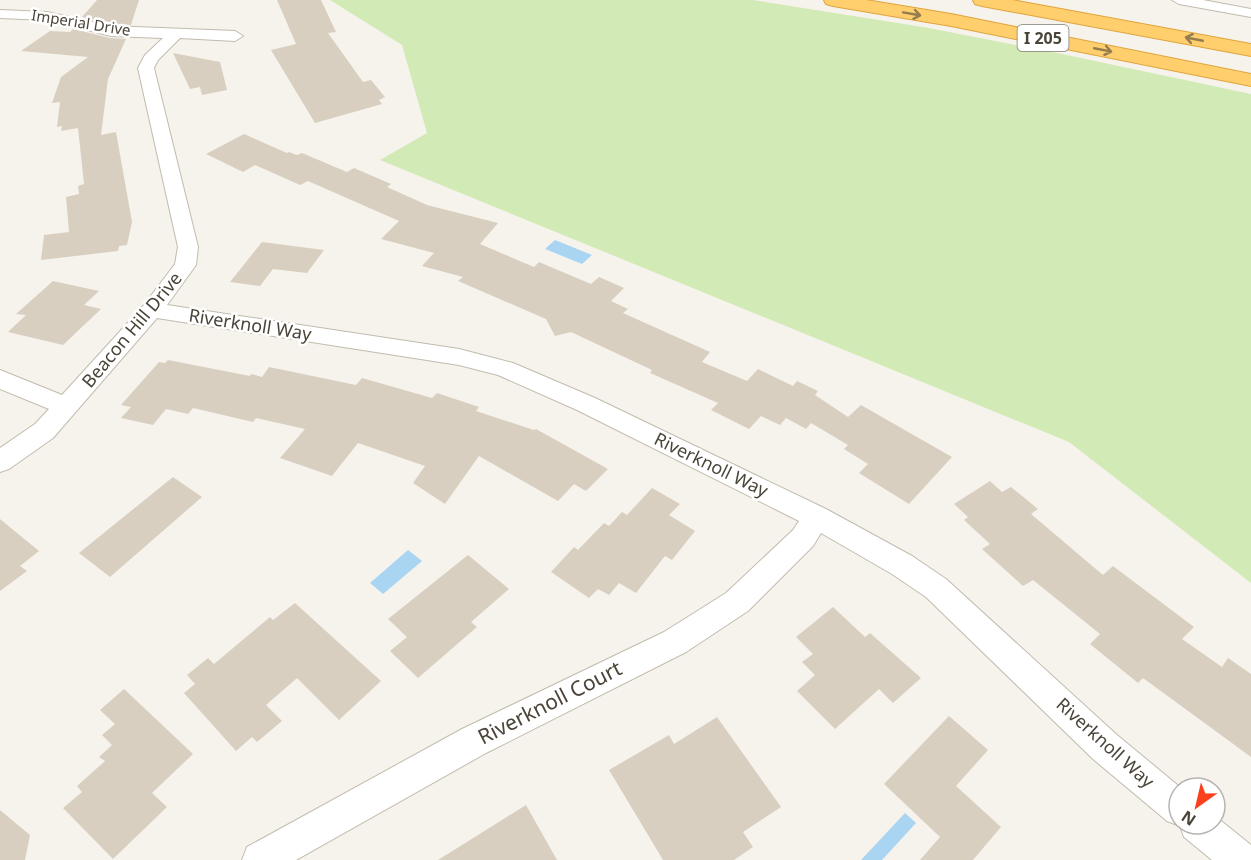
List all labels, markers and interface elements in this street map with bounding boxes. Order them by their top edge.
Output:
street label: Imperial Drive [30,4,132,40]
one-way arrow [901,8,921,19]
road number: I 205 [1018,25,1068,51]
one-way arrow [1184,33,1204,44]
one-way arrow [1093,45,1113,56]
street label: Beacon Hill Drive [76,267,187,392]
street label: Riverknoll Way [187,302,314,346]
street label: Riverknoll Way [651,426,773,502]
street label: Riverknoll Court [473,654,627,750]
street label: Riverknoll Way [1052,692,1160,793]
north arrow [1167,776,1227,836]
text: N [1177,806,1200,831]

